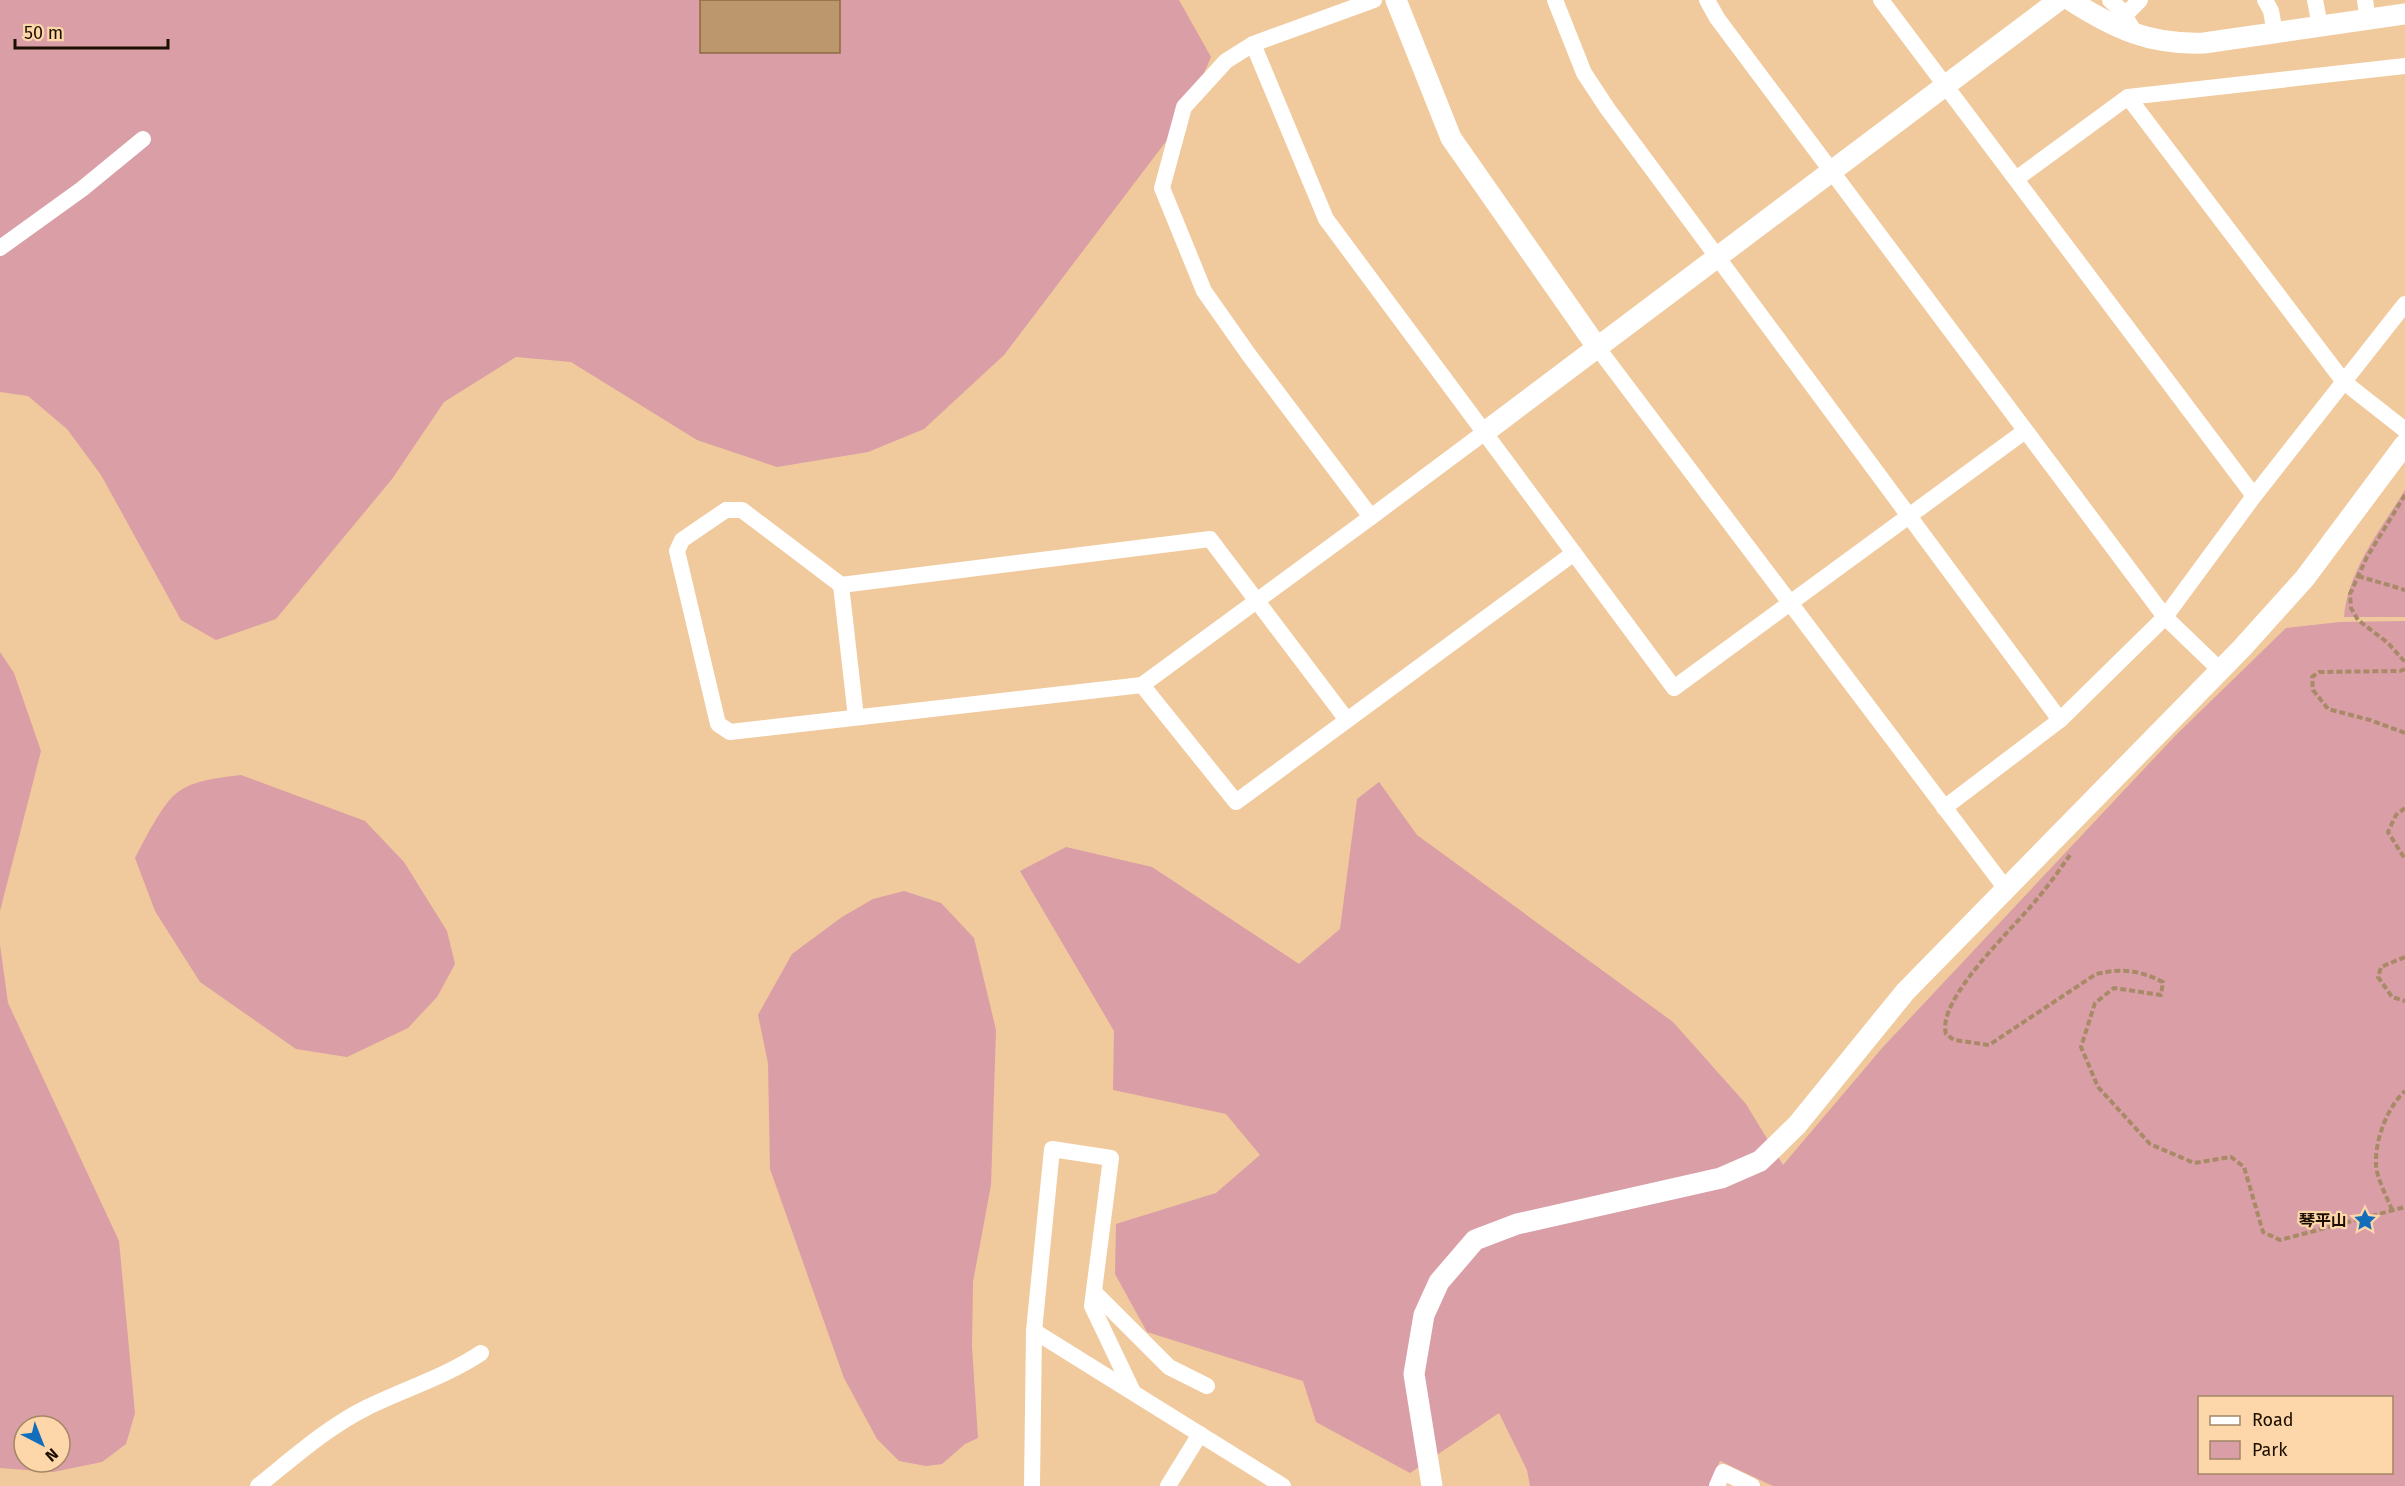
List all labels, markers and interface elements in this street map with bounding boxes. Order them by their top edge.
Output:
scale bar [15,12,168,50]
text: 50 m [24,22,63,44]
place icon: 琴平山 [2352,1207,2378,1233]
place label: 琴平山 [2299,1211,2347,1230]
legend [2198,1396,2393,1474]
text: Road [2252,1409,2294,1431]
north arrow [12,1414,72,1474]
text: Park [2252,1439,2288,1461]
text: N [41,1444,62,1465]

